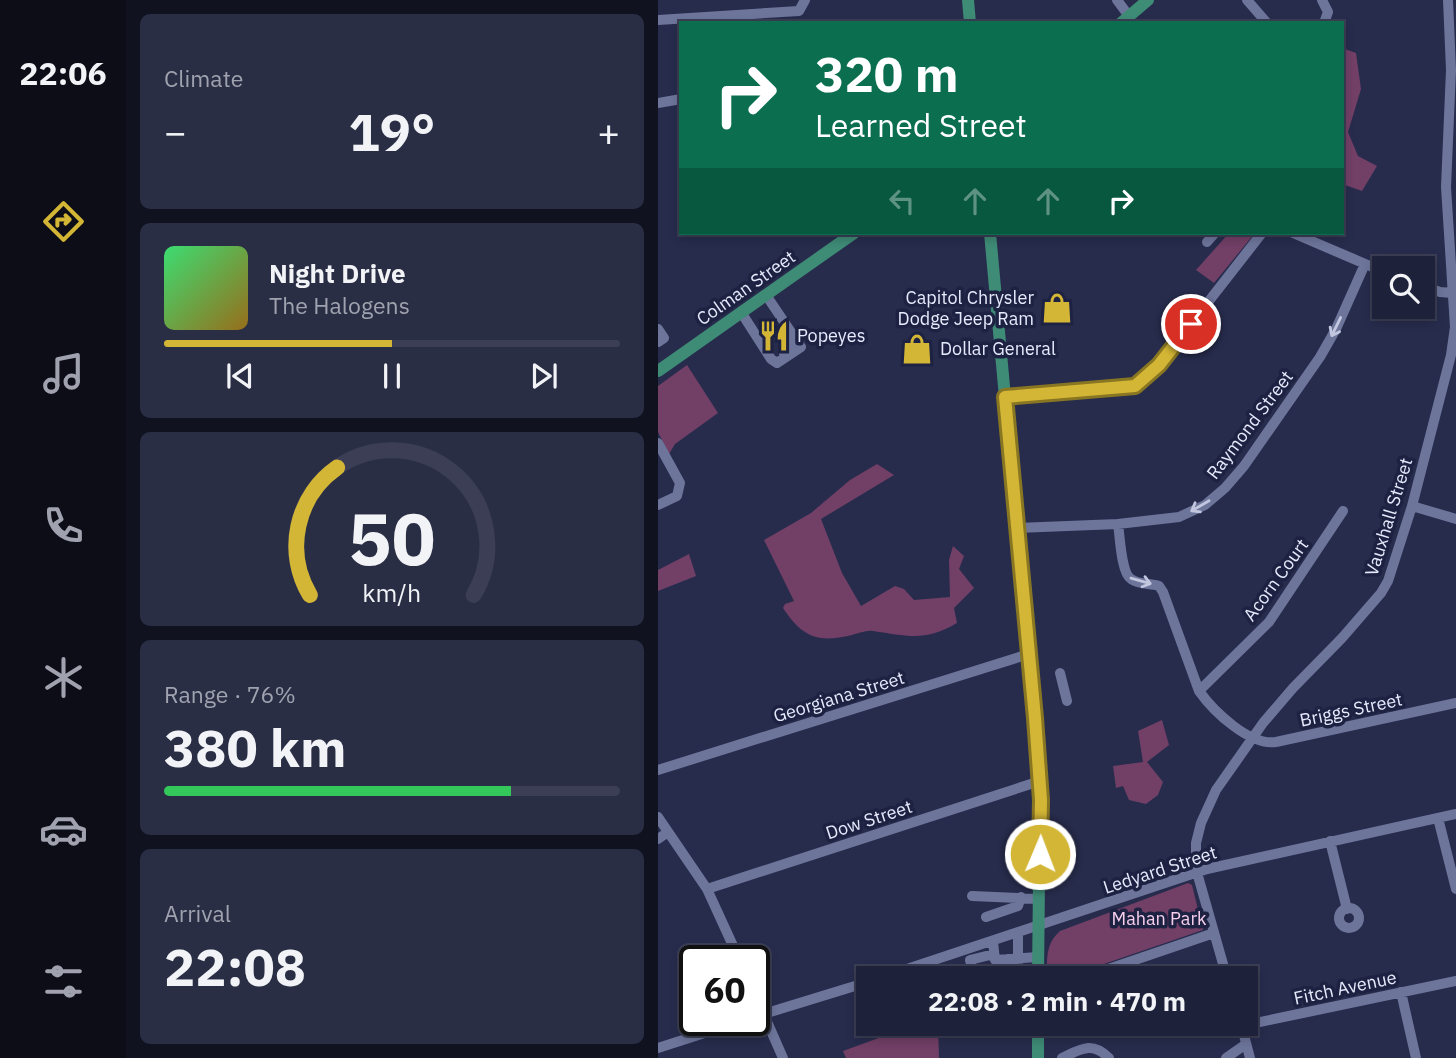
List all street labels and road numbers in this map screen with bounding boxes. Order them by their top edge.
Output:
street label: Colman Street [692,245,800,330]
street label: Raymond Street [1201,366,1298,484]
street label: Vauxhall Street [1360,455,1417,579]
street label: Acorn Court [1238,534,1313,625]
street label: Georgiana Street [771,666,907,727]
street label: Briggs Street [1297,687,1404,732]
street label: Dow Street [823,795,915,844]
street label: Ledyard Street [1100,840,1220,899]
street label: Fitch Avenue [1291,965,1398,1010]

